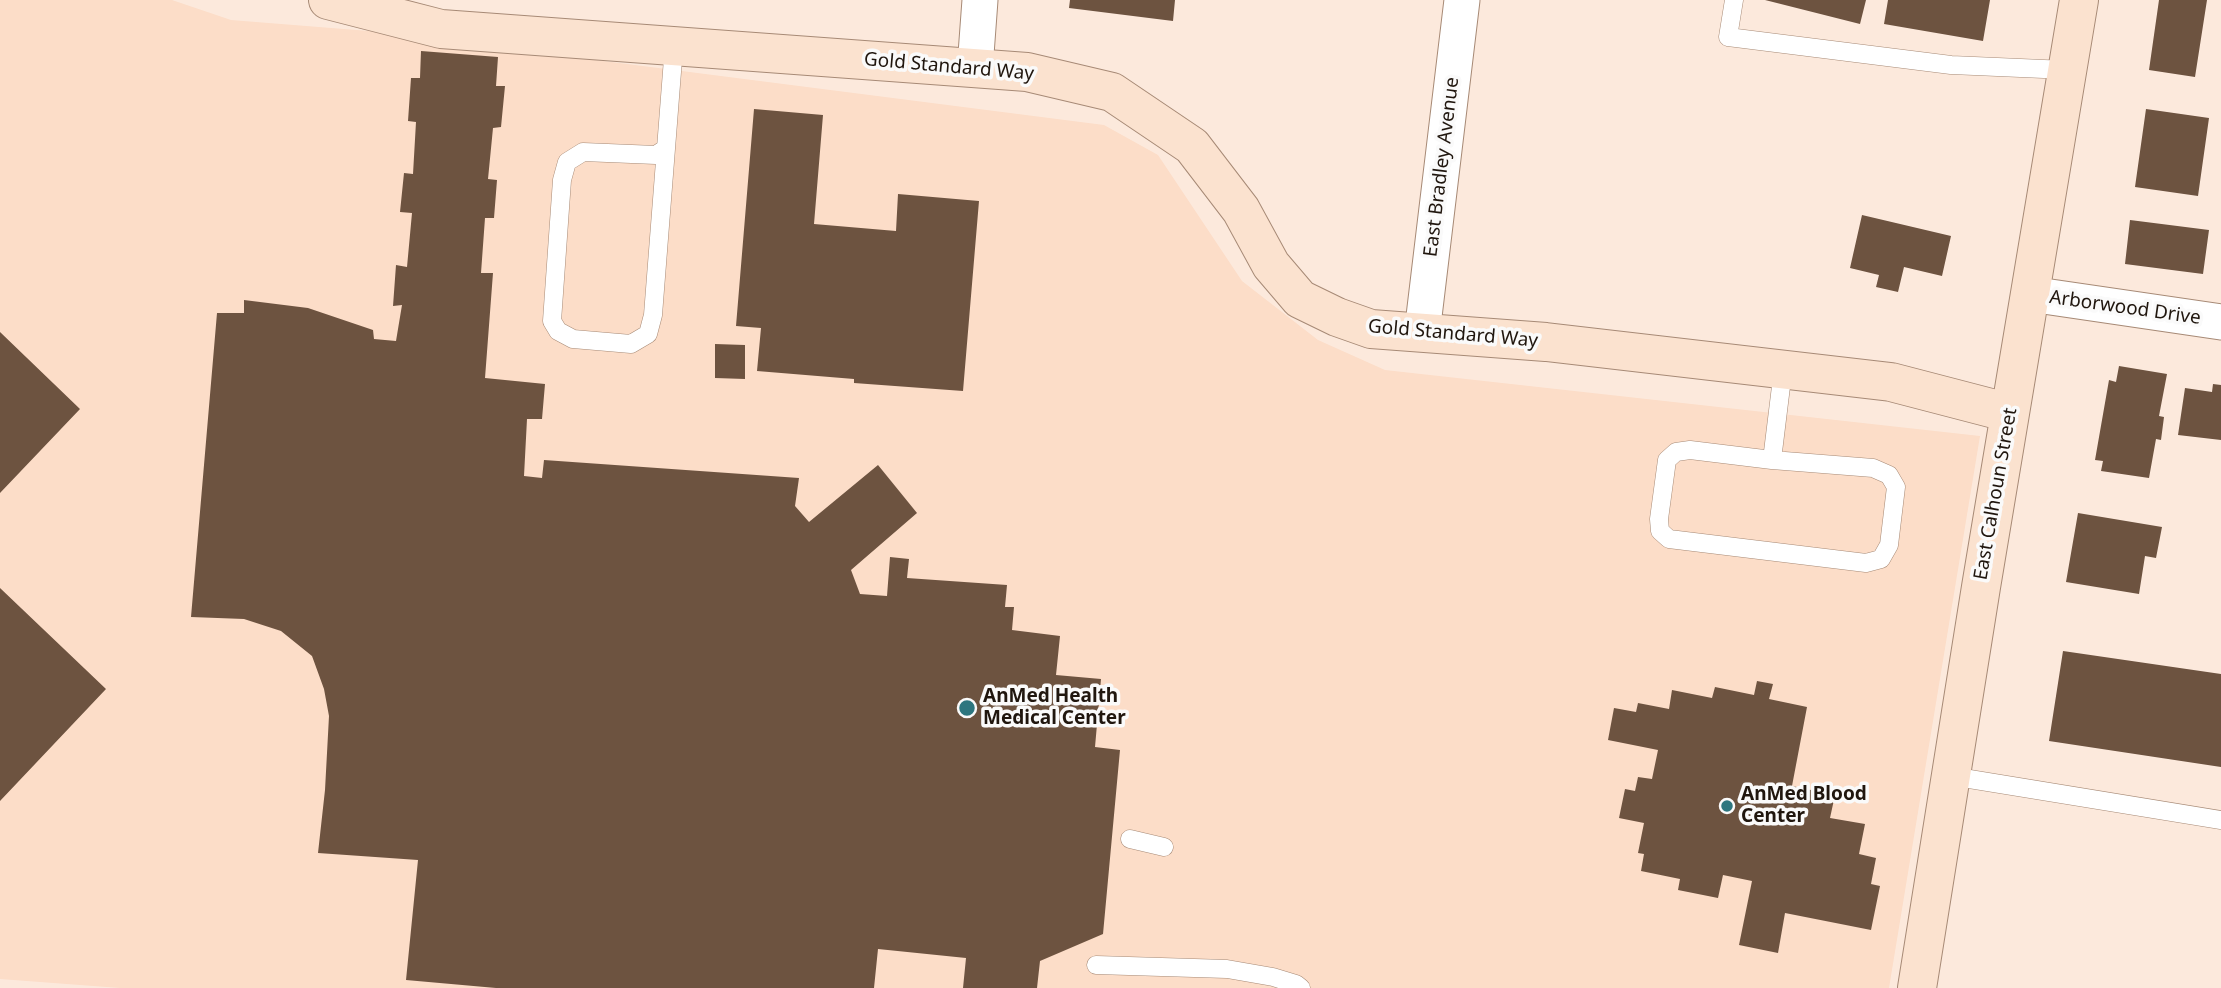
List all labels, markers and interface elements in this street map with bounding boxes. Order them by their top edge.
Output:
street label: Gold Standard Way [863,48,1035,86]
street label: East Bradley Avenue [1420,76,1464,258]
street label: Arborwood Drive [2048,286,2202,330]
street label: Gold Standard Way [1367,315,1539,353]
street label: East Calhoun Street [1970,406,2022,582]
place label: AnMed Health Medical Center [983,686,1126,730]
marker: AnMed Health Medical Center [957,698,977,718]
place label: AnMed Blood Center [1741,784,1867,828]
marker: AnMed Blood Center [1719,798,1735,814]

